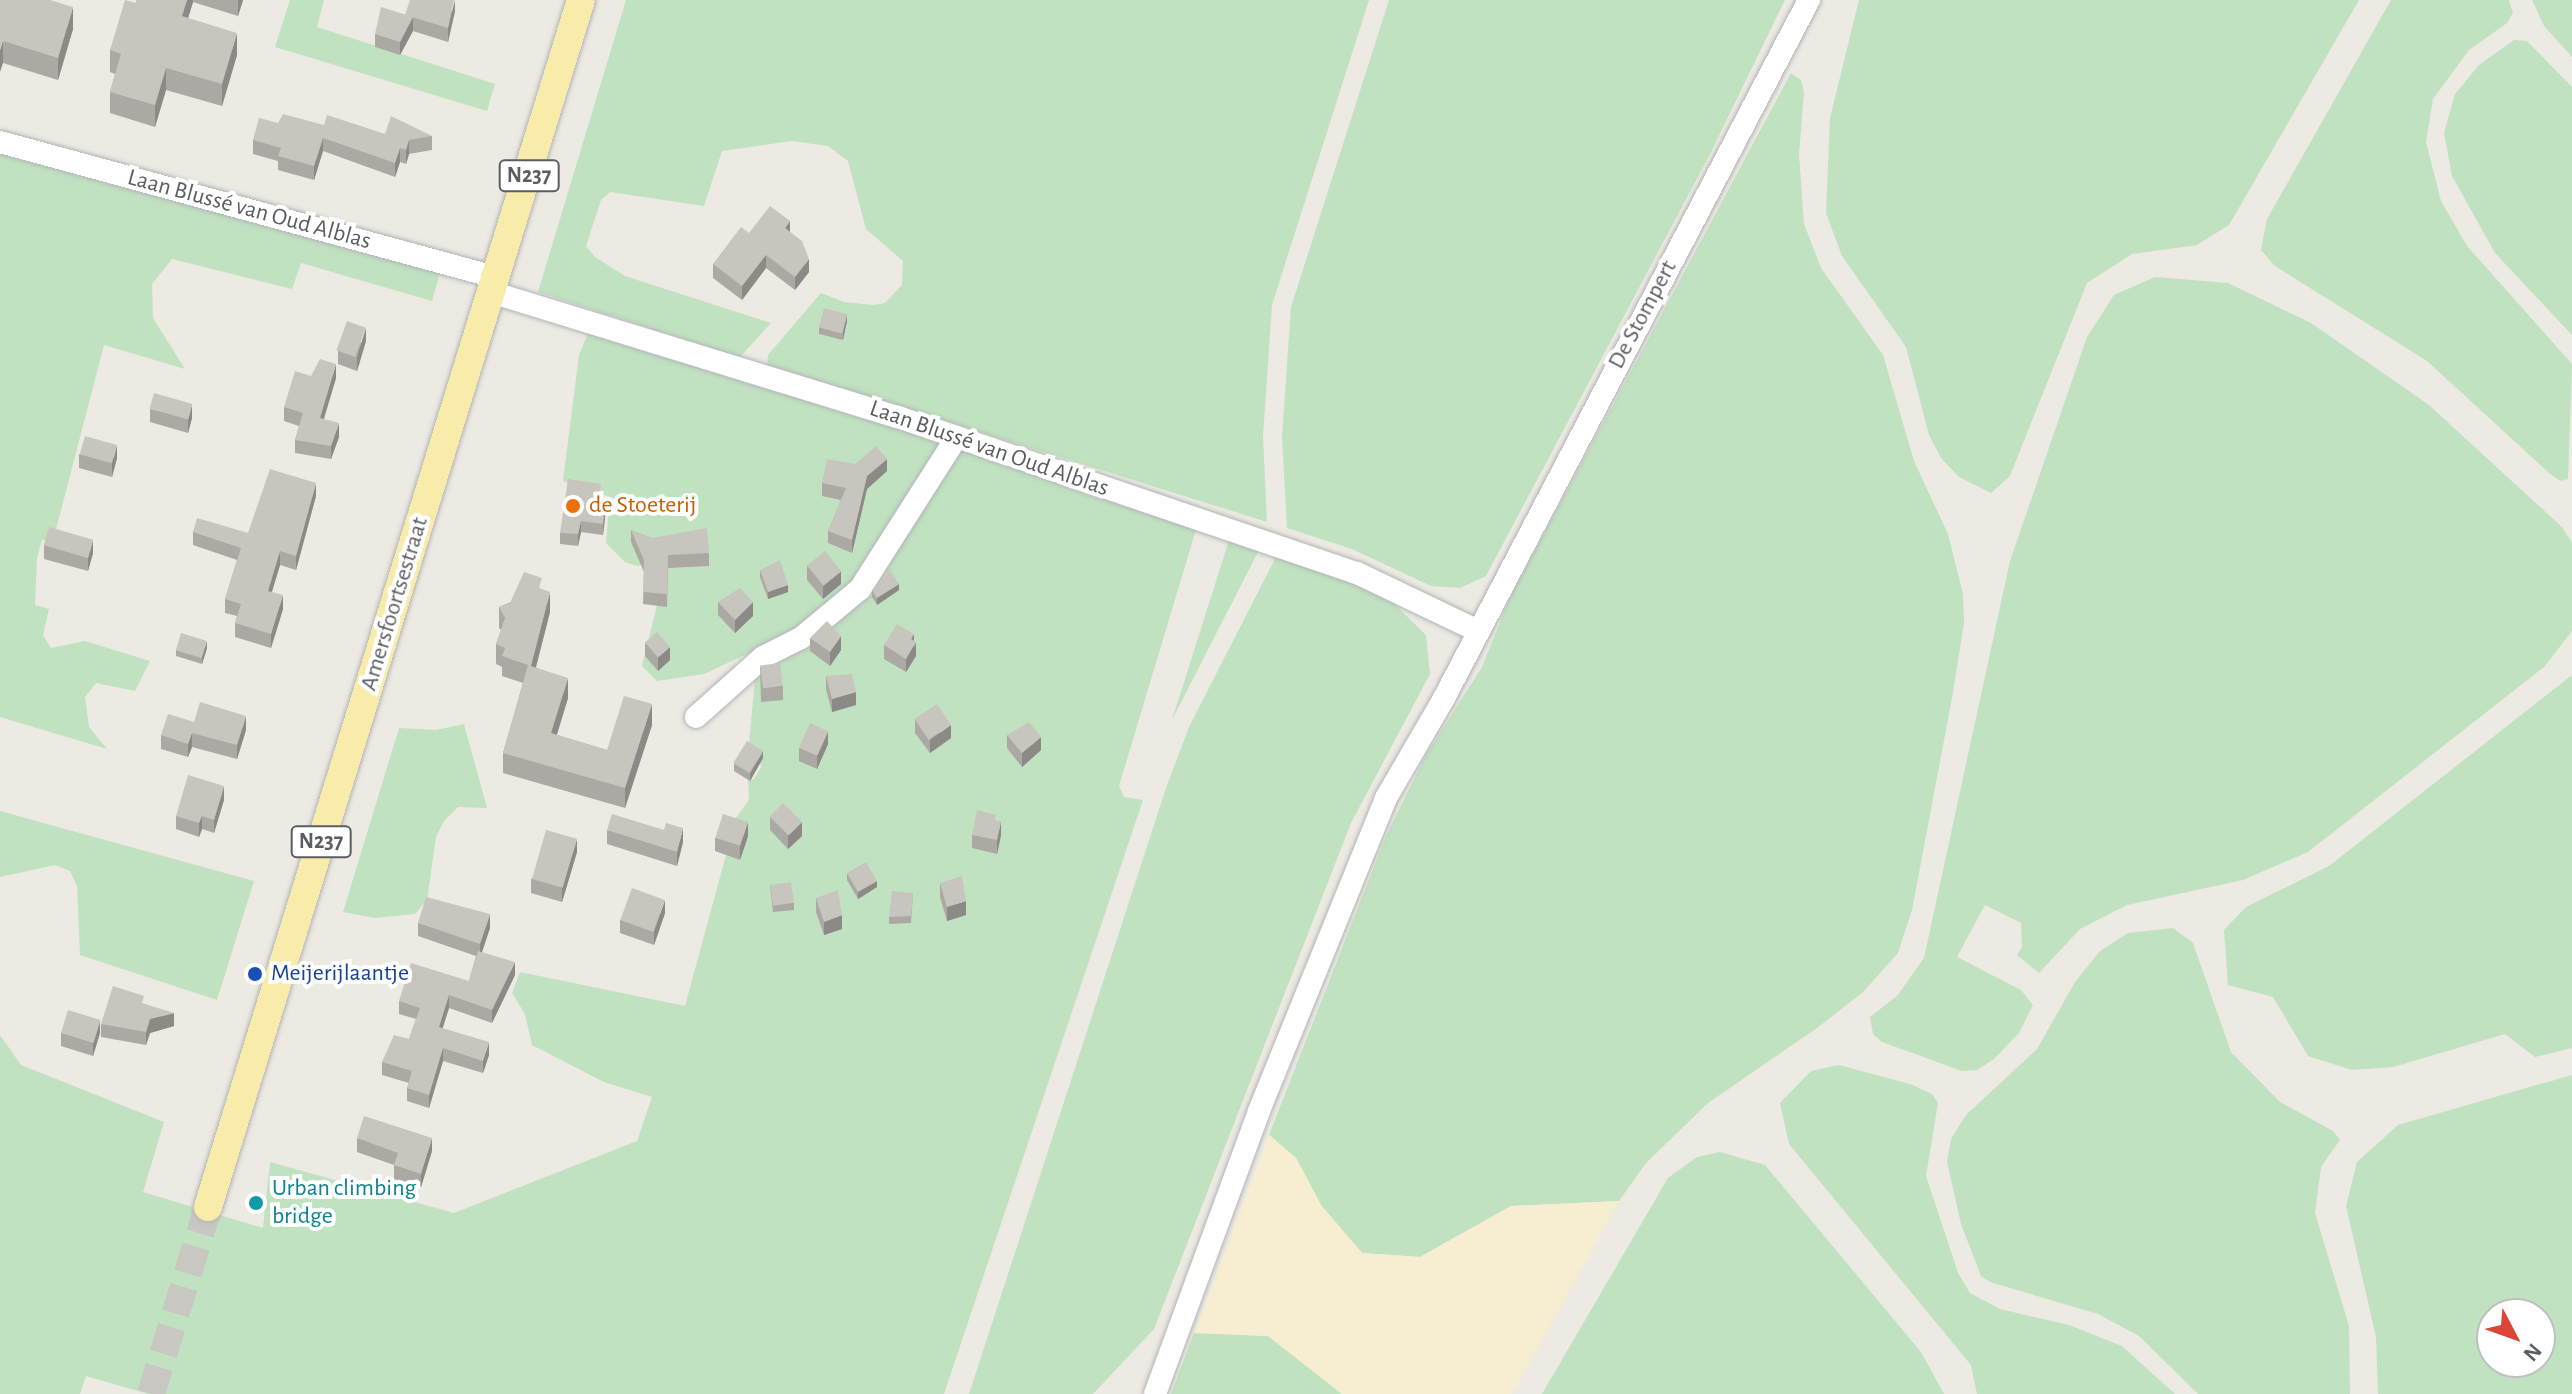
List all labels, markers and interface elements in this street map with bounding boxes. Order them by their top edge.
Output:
road number: N237 [497,158,561,194]
street label: Laan Blussé van Oud Alblas [124,164,374,256]
street label: De Stompert [1602,256,1684,374]
street label: Laan Blussé van Oud Alblas [866,395,1112,503]
place label: de Stoeterij [589,492,696,520]
marker: de Stoeterij [564,497,582,515]
street label: Amersfoortsestraat [355,514,435,694]
road number: N237 [289,824,353,860]
place label: Meijerijlaantje [271,960,409,988]
marker: Meijerijlaantje [246,965,264,983]
place label: Urban climbing bridge [272,1175,416,1231]
marker: Urban climbing bridge [247,1194,265,1212]
north arrow [2476,1298,2556,1378]
text: N [2519,1339,2546,1365]

